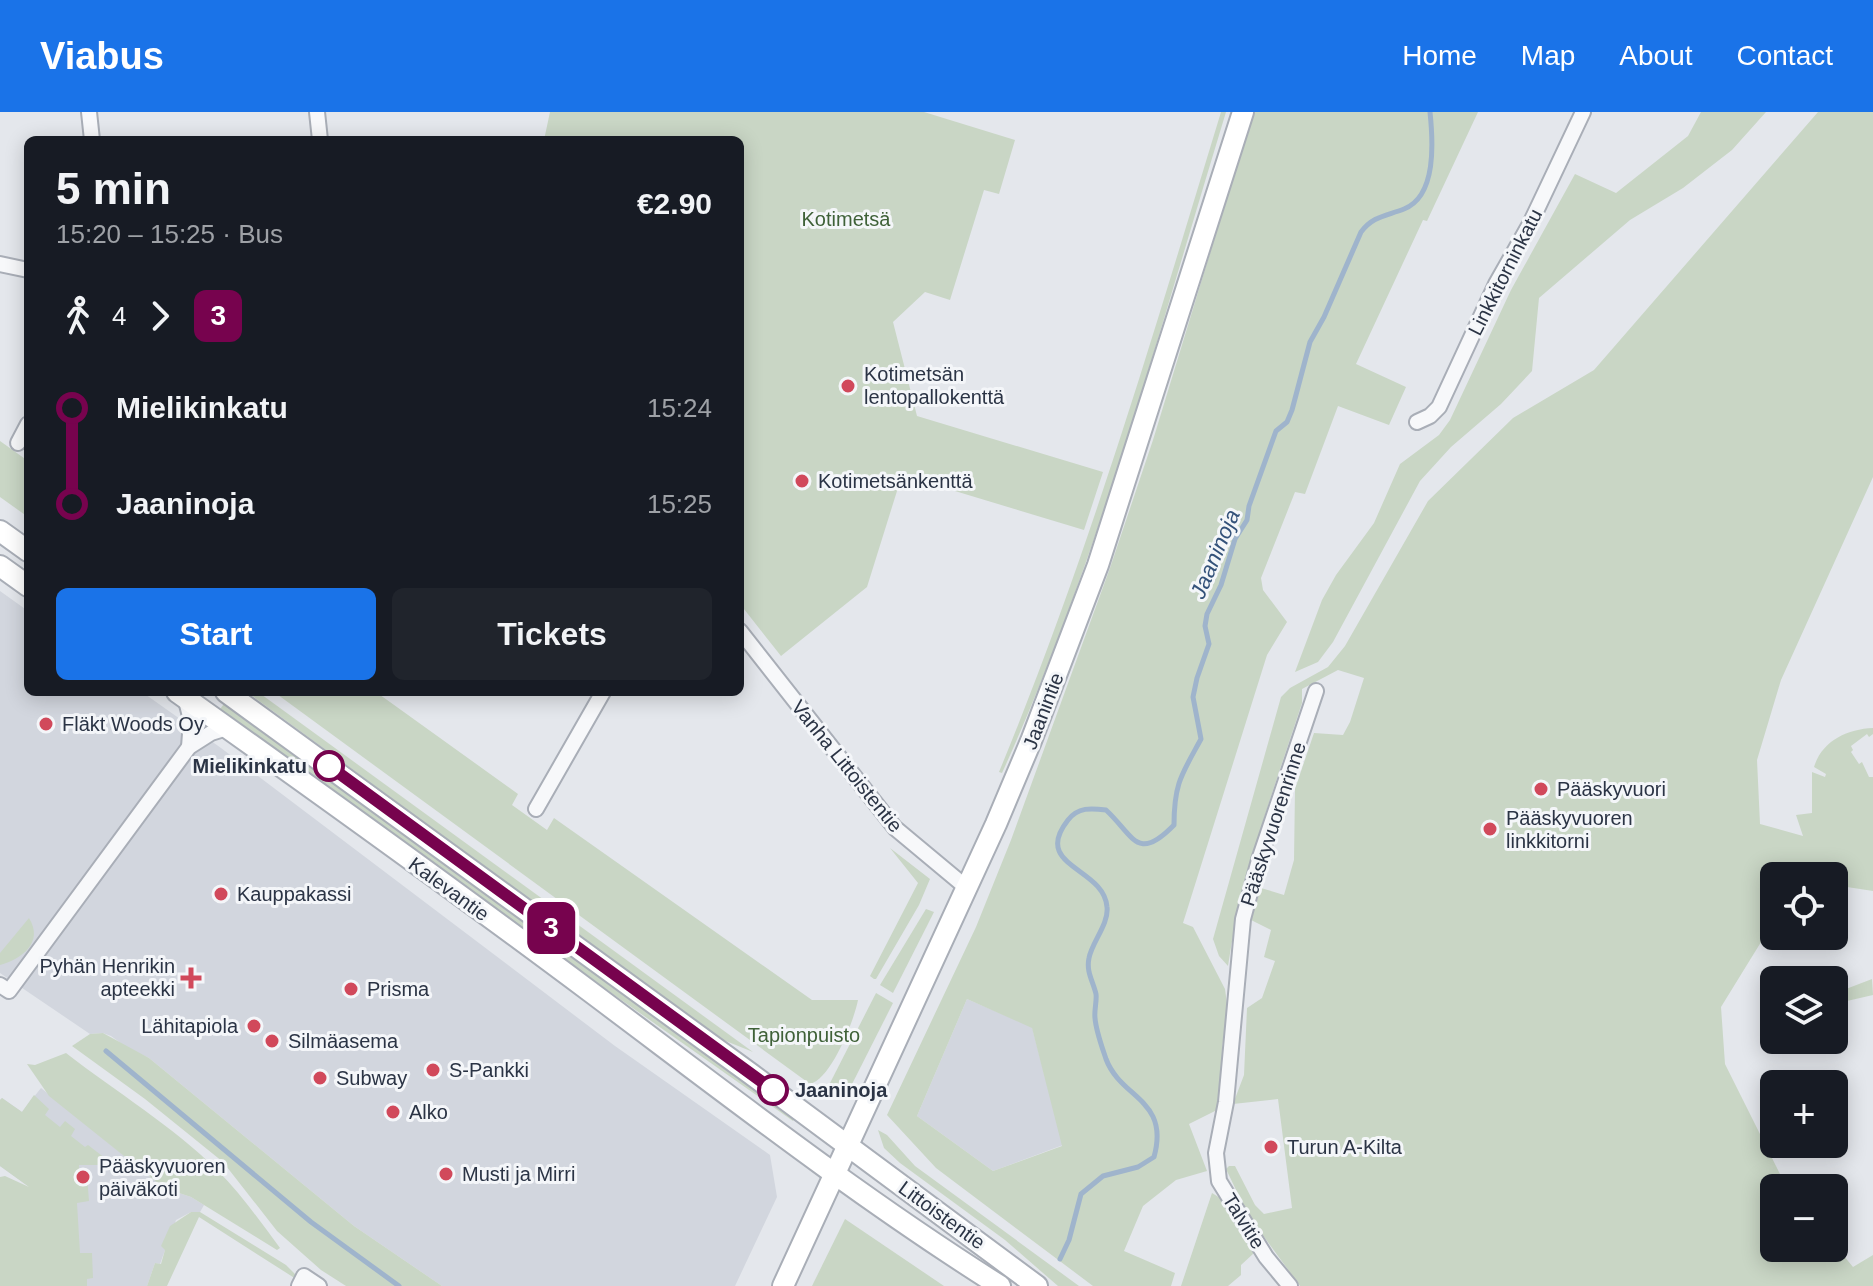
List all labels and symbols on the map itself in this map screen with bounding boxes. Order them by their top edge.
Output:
street label: Linkkitorninkatu [1464,205,1546,339]
park label: Kotimetsä [802,208,891,230]
place label: Kotimetsän lentopallokenttä [864,363,1005,408]
marker: Kotimetsän lentopallokenttä [839,377,857,395]
place label: Kotimetsänkenttä [818,470,973,492]
marker: Kotimetsänkenttä [793,472,811,490]
water label: Jaaninoja [1185,506,1245,603]
street label: Jaanintie [1018,670,1068,752]
street label: Vanha Littoistentie [787,696,907,836]
place label: Fläkt Woods Oy [62,713,204,735]
marker: Fläkt Woods Oy [37,715,55,733]
street label: Pääskyvuorenrinne [1236,739,1310,909]
marker: Mielikinkatu [314,751,344,781]
place label: Mielikinkatu [193,755,307,777]
place label: Pääskyvuori [1557,778,1666,800]
marker: Pääskyvuori [1532,780,1550,798]
place label: Pääskyvuoren linkkitorni [1506,807,1633,852]
marker: Pääskyvuoren linkkitorni [1481,820,1499,838]
street label: Kalevantie [405,853,493,925]
place label: Kauppakassi [237,883,352,905]
marker: Kauppakassi [212,885,230,903]
line badge: 3 [525,902,577,954]
place label: Pyhän Henrikin apteekki [39,955,175,1000]
marker: Pyhän Henrikin apteekki [182,969,200,987]
place label: Prisma [367,978,430,1000]
marker: Prisma [342,980,360,998]
place label: Lähitapiola [141,1015,239,1037]
marker: Lähitapiola [245,1017,263,1035]
park label: Tapionpuisto [748,1024,860,1046]
place label: Silmäasema [288,1030,399,1052]
marker: Silmäasema [263,1032,281,1050]
place label: S-Pankki [449,1059,529,1081]
marker: S-Pankki [424,1061,442,1079]
place label: Subway [336,1067,407,1089]
marker: Subway [311,1069,329,1087]
marker: Jaaninoja [758,1075,788,1105]
place label: Jaaninoja [795,1079,888,1101]
place label: Alko [409,1101,448,1123]
marker: Alko [384,1103,402,1121]
place label: Turun A-Kilta [1287,1136,1403,1158]
marker: Turun A-Kilta [1262,1138,1280,1156]
place label: Pääskyvuoren päiväkoti [99,1155,226,1200]
place label: Musti ja Mirri [462,1163,575,1185]
marker: Musti ja Mirri [437,1165,455,1183]
marker: Pääskyvuoren päiväkoti [74,1168,92,1186]
street label: Littoistentie [895,1176,989,1254]
street label: Talvitie [1218,1189,1270,1253]

